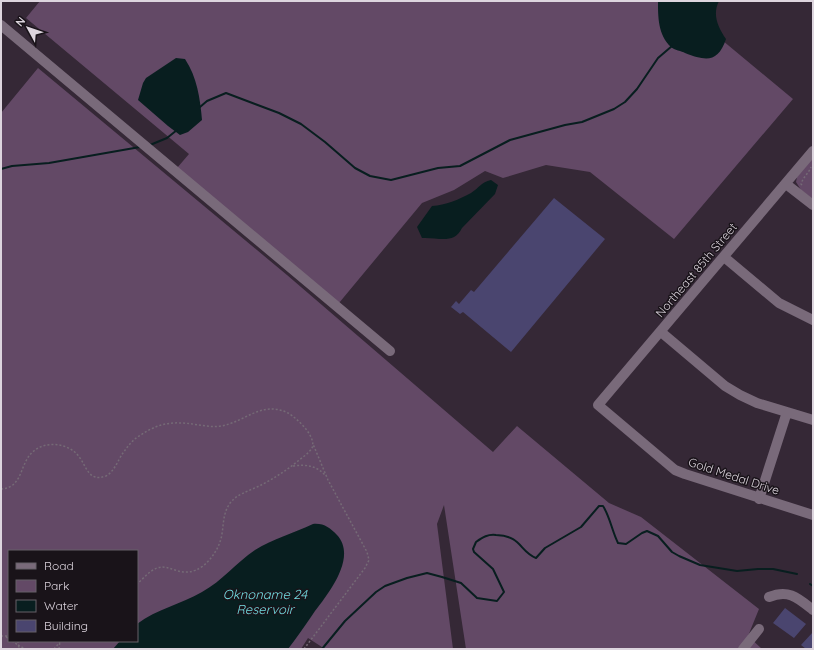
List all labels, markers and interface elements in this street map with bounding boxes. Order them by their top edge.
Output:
north arrow [8,8,48,48]
text: N [12,14,28,29]
street label: Northeast 85th Street [652,220,740,320]
street label: Gold Medal Drive [687,454,782,498]
legend [8,550,138,642]
text: Road [44,558,74,573]
text: Park [44,578,69,593]
water label: Oknoname 24 Reservoir [223,586,308,617]
text: Water [44,598,79,613]
text: Building [44,618,88,633]

